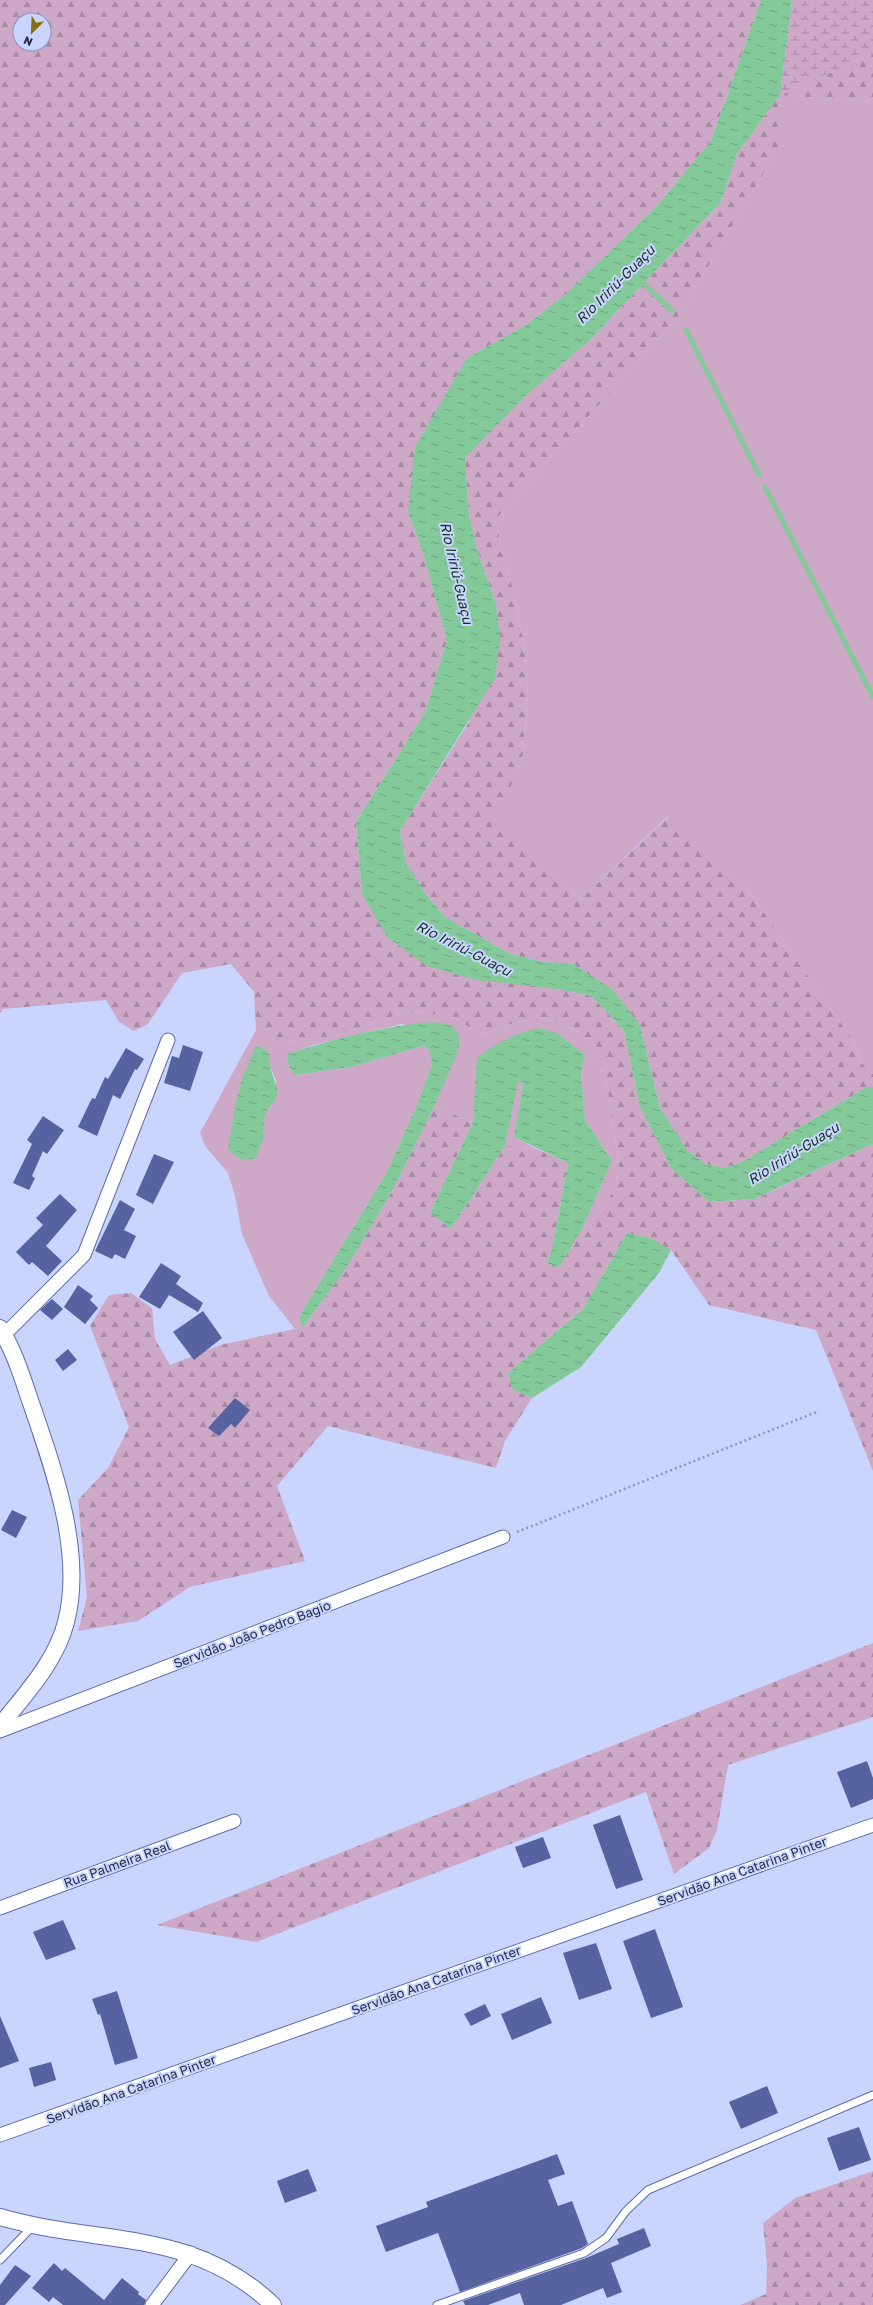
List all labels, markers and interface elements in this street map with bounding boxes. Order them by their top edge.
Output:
north arrow [12,12,52,52]
text: N [21,34,34,49]
water label: Rio Iririú-Guaçu [572,240,659,327]
water label: Rio Iririú-Guaçu [437,520,477,627]
water label: Rio Iririú-Guaçu [414,917,516,980]
water label: Rio Iririú-Guaçu [744,1117,843,1188]
street label: Servidão João Pedro Bagio [171,1597,333,1671]
street label: Servidão Ana Catarina Pinter [655,1833,829,1909]
street label: Rua Palmeira Real [61,1837,173,1891]
street label: Servidão Ana Catarina Pinter [349,1942,523,2018]
street label: Servidão Ana Catarina Pinter [44,2051,218,2127]

